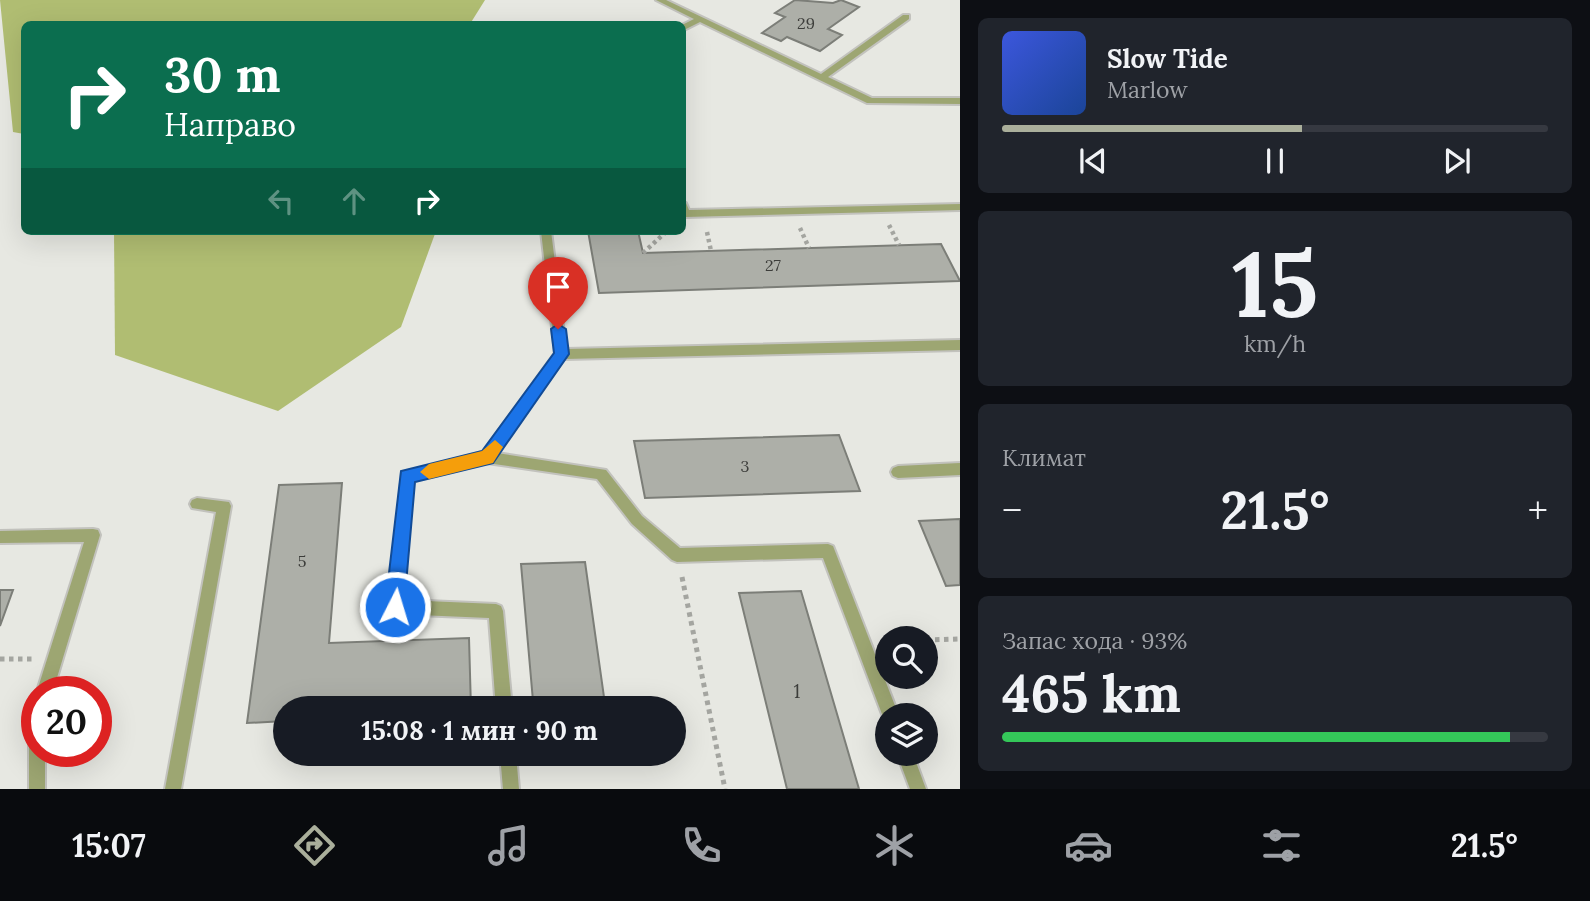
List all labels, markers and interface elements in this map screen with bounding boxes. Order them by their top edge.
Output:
house number: 29 [797,13,815,33]
text: Slow Tide [1107,42,1228,75]
text: 30 m [164,43,281,105]
icon: right [49,49,140,140]
text: Marlow [1107,75,1188,104]
text: Направо [164,104,296,145]
icon: previous [1074,142,1112,180]
icon: pause [1256,142,1294,180]
icon: next [1438,142,1476,180]
icon: left [262,182,300,220]
icon: ahead [335,182,373,220]
icon: right [408,182,446,220]
text: 15 [1232,225,1318,342]
house number: 27 [765,255,782,275]
pin [528,257,588,329]
icon: arrive [539,268,577,306]
text: km/h [1244,329,1306,358]
text: Климат [1002,443,1086,472]
house number: 3 [741,456,750,476]
text: 21.5° [1221,477,1329,543]
text: − [1002,486,1022,534]
text: + [1528,486,1548,534]
house number: 5 [298,551,306,571]
position arrow [358,570,432,644]
map controls [875,626,938,766]
button: search [875,626,938,689]
text: Запас хода · 93% [1002,626,1187,655]
text: 465 km [1002,660,1181,726]
speed limit sign: 20 [21,676,112,767]
house number: 1 [794,679,801,703]
button: layers [875,703,938,766]
text: 15:08 · 1 мин · 90 m [361,714,598,747]
icon: directions [290,821,339,870]
icon: music [484,821,533,870]
icon: phone [677,821,726,870]
icon: climate [870,821,919,870]
icon: car [1064,821,1113,870]
icon: filters [1257,821,1306,870]
text: 15:07 [72,825,146,866]
text: 21.5° [1451,825,1518,866]

